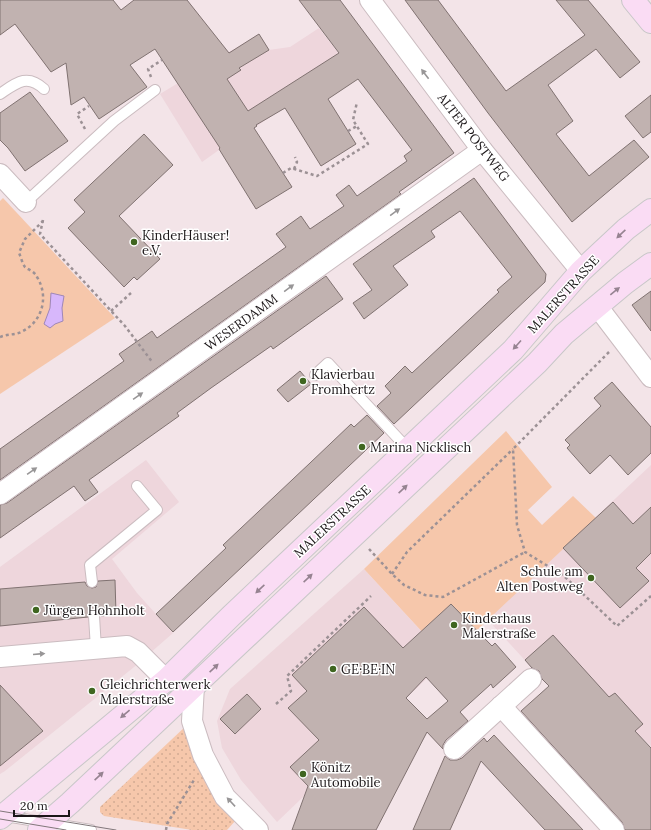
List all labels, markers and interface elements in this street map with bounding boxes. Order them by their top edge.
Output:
one-way arrow [421,69,429,80]
street label: ALTER POSTWEG [433,89,514,185]
one-way arrow [390,208,400,216]
place label: KinderHäuser! e.V. [142,227,229,259]
one-way arrow [616,229,626,239]
marker: KinderHäuser! e.V. [129,237,139,247]
street label: MALERSTRASSE [524,252,603,337]
one-way arrow [284,284,294,292]
one-way arrow [610,287,621,295]
street label: WESERDAMM [201,290,281,355]
one-way arrow [512,340,522,350]
place label: Klavierbau Fromhertz [311,366,375,398]
marker: Klavierbau Fromhertz [298,376,308,386]
one-way arrow [132,392,143,400]
place label: Marina Nicklisch [370,439,472,456]
marker: Marina Nicklisch [357,442,367,452]
one-way arrow [26,467,37,475]
street label: MALERSTRASSE [290,481,374,561]
one-way arrow [398,484,408,494]
place label: Schule am Alten Postweg [496,563,584,595]
marker: Schule am Alten Postweg [586,573,596,583]
one-way arrow [303,574,313,583]
one-way arrow [255,584,265,593]
place label: Jürgen Hohnholt [43,602,145,619]
marker: Jürgen Hohnholt [31,605,41,615]
place label: Kinderhaus Malerstraße [462,610,536,642]
marker: Kinderhaus Malerstraße [449,620,459,630]
one-way arrow [33,651,45,657]
place label: GE·BE·IN [341,661,395,678]
one-way arrow [209,663,219,672]
marker: GE·BE·IN [328,664,338,674]
place label: Gleichrichterwerk Malerstraße [100,676,210,708]
marker: Gleichrichterwerk Malerstraße [87,686,97,696]
one-way arrow [120,710,130,719]
place label: Könitz Automobile [310,759,381,791]
marker: Könitz Automobile [298,769,308,779]
one-way arrow [94,771,104,781]
scale bar [14,792,69,818]
one-way arrow [226,797,235,807]
text: 20 m [20,798,48,813]

